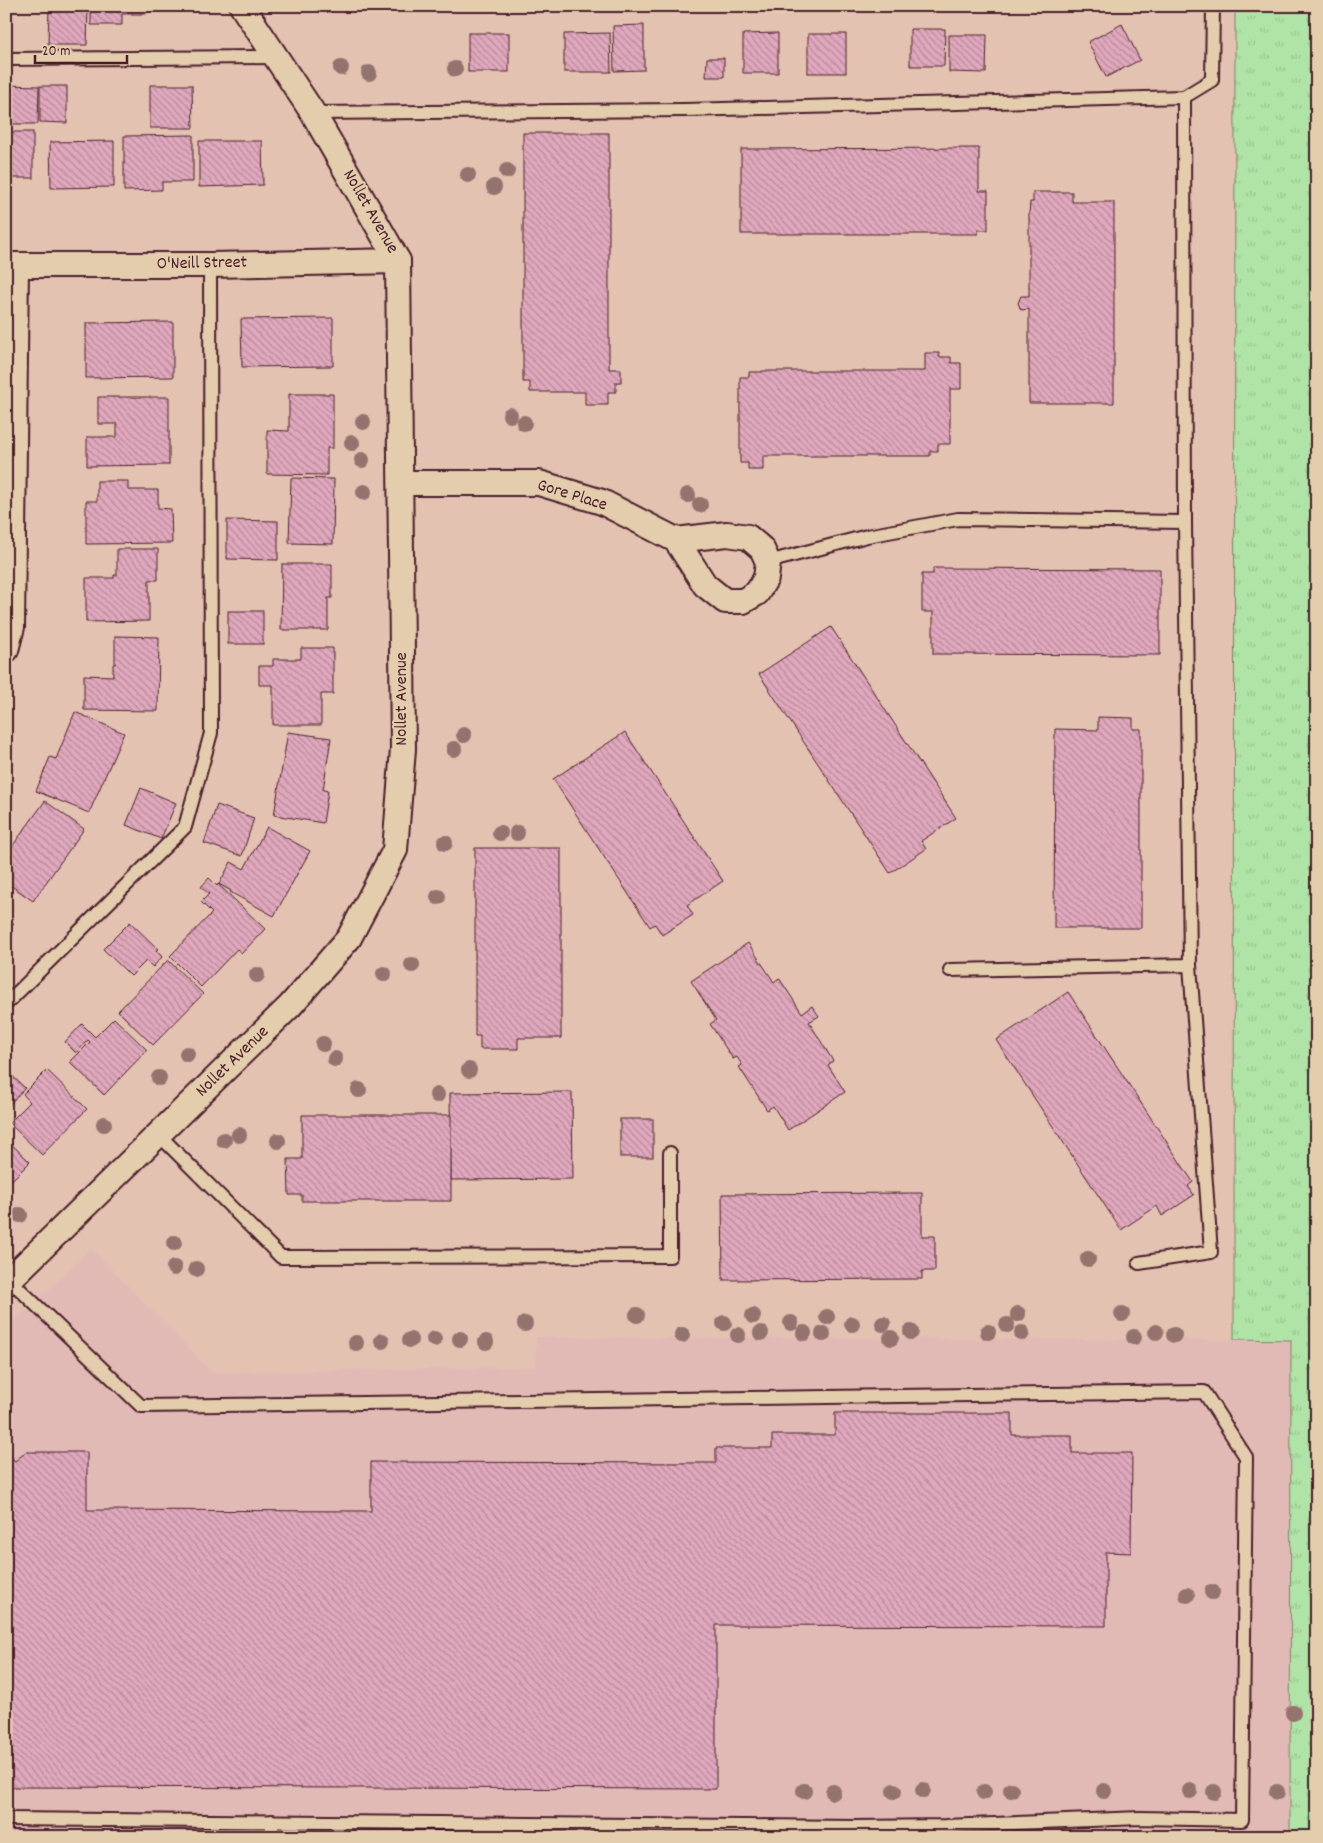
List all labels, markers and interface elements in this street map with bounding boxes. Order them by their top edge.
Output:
scale bar [35,32,128,64]
text: 20 m [42,41,70,63]
street label: Nollet Avenue [336,165,404,259]
street label: O'Neill Street [157,251,248,277]
street label: Gore Place [534,474,610,518]
street label: Nollet Avenue [390,652,415,746]
street label: Nollet Avenue [191,1021,275,1103]

